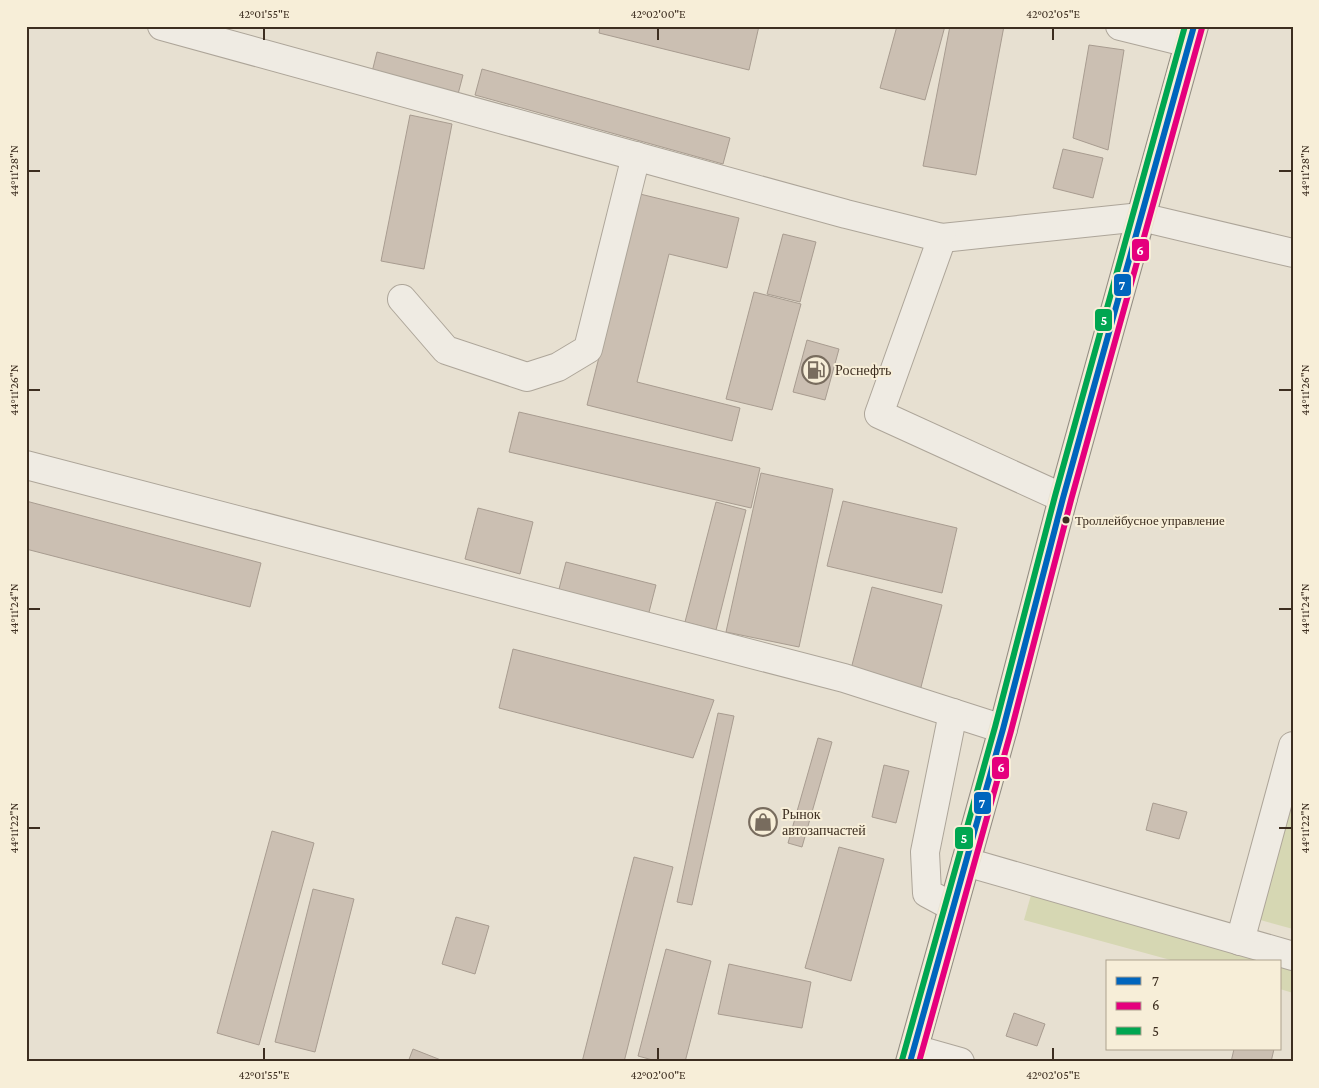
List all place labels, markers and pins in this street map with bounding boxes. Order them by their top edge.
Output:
fuel station icon: Роснефть [801,355,831,385]
place label: Роснефть [835,362,891,378]
place label: Троллейбусное управление [1075,513,1225,528]
marker: Троллейбусное управление [1061,515,1071,525]
place label: Рынок автозапчастей [782,806,866,838]
shop icon: Рынок автозапчастей [748,807,778,837]

